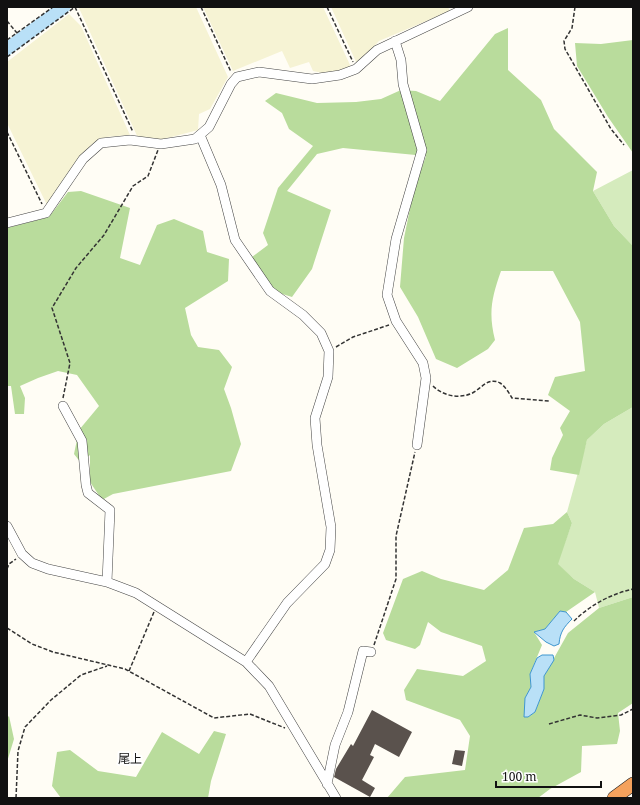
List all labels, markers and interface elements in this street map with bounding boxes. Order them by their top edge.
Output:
district label: 尾上 [118,750,142,767]
scale bar [496,763,601,789]
text: 100 m [502,768,537,785]

